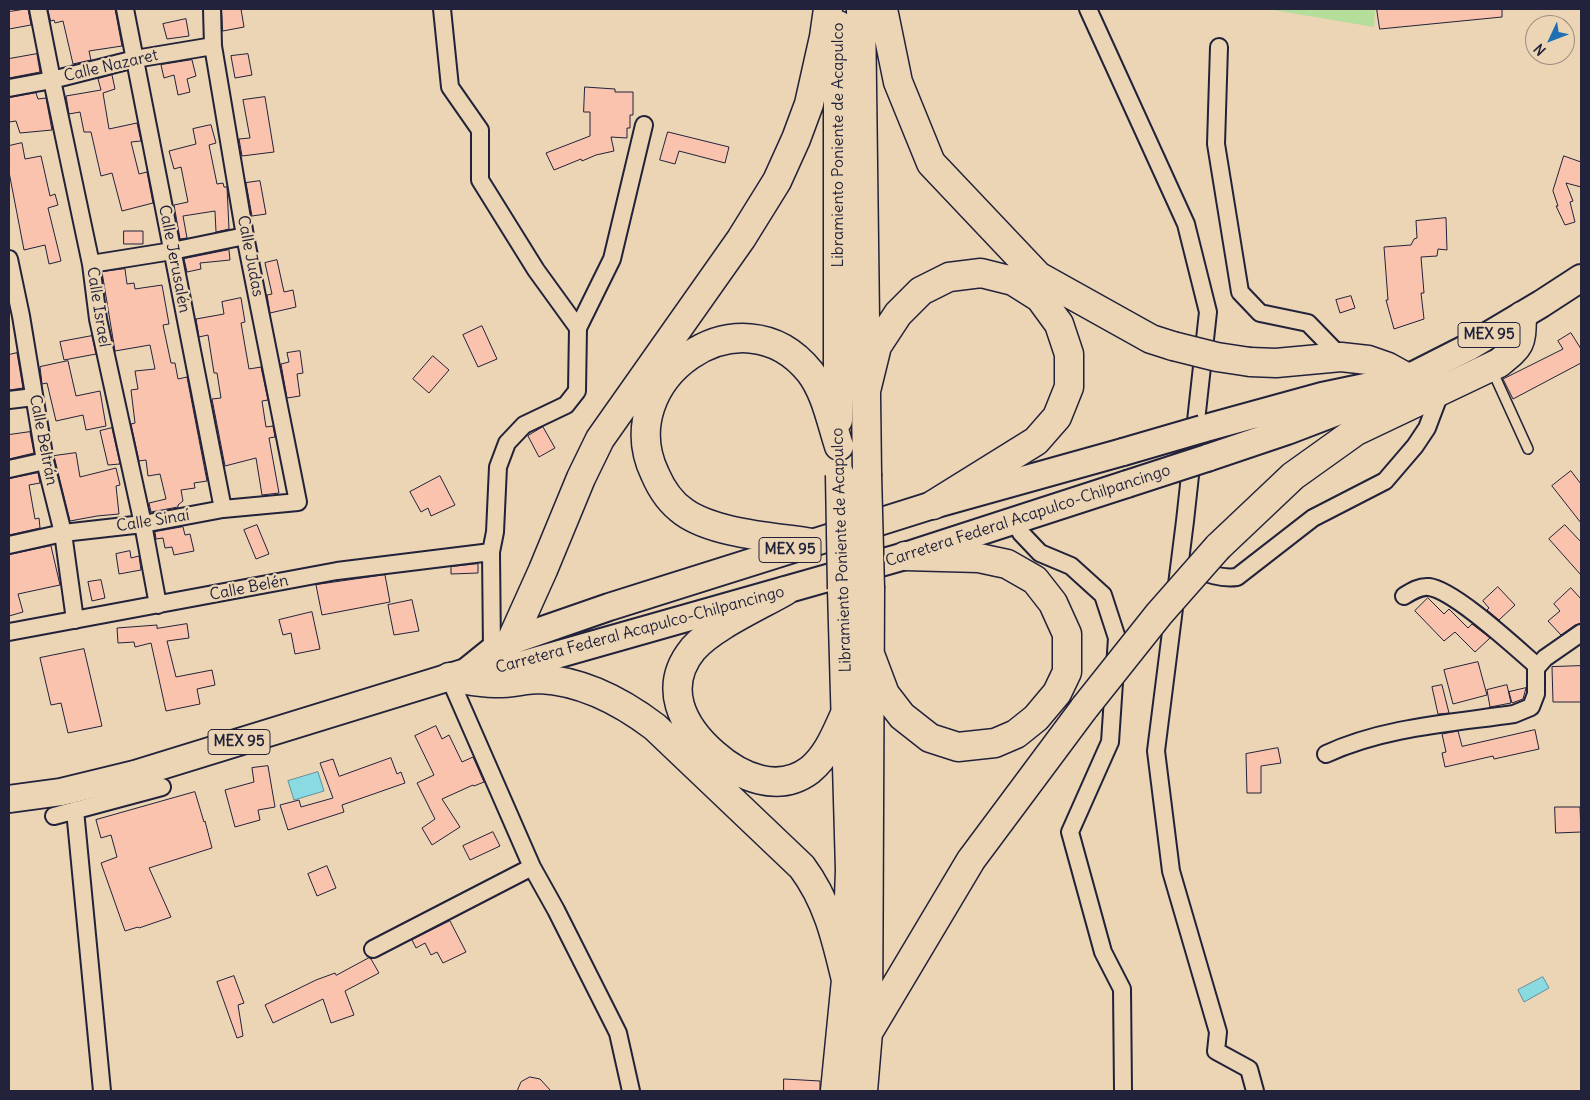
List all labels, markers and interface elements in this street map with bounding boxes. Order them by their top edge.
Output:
north arrow [1525,15,1575,65]
street label: Libramiento Poniente de Acapulco [828,23,848,267]
text: N [1530,40,1550,59]
street label: Calle Nazaret [62,46,160,86]
street label: Calle Jerusalén [154,203,194,315]
street label: Calle Judas [233,214,267,298]
street label: Calle Israel [82,265,114,349]
road number: MEX 95 [1458,322,1520,348]
street label: Calle Beltrán [25,393,61,487]
street label: Libramiento Poniente de Acapulco [828,427,856,673]
street label: Carretera Federal Acapulco-Chilpancingo [883,461,1173,571]
street label: Calle Sinaí [115,506,191,536]
road number: MEX 95 [759,538,821,562]
street label: Calle Belén [208,571,290,605]
street label: Carretera Federal Acapulco-Chilpancingo [494,582,786,678]
road number: MEX 95 [208,730,270,754]

